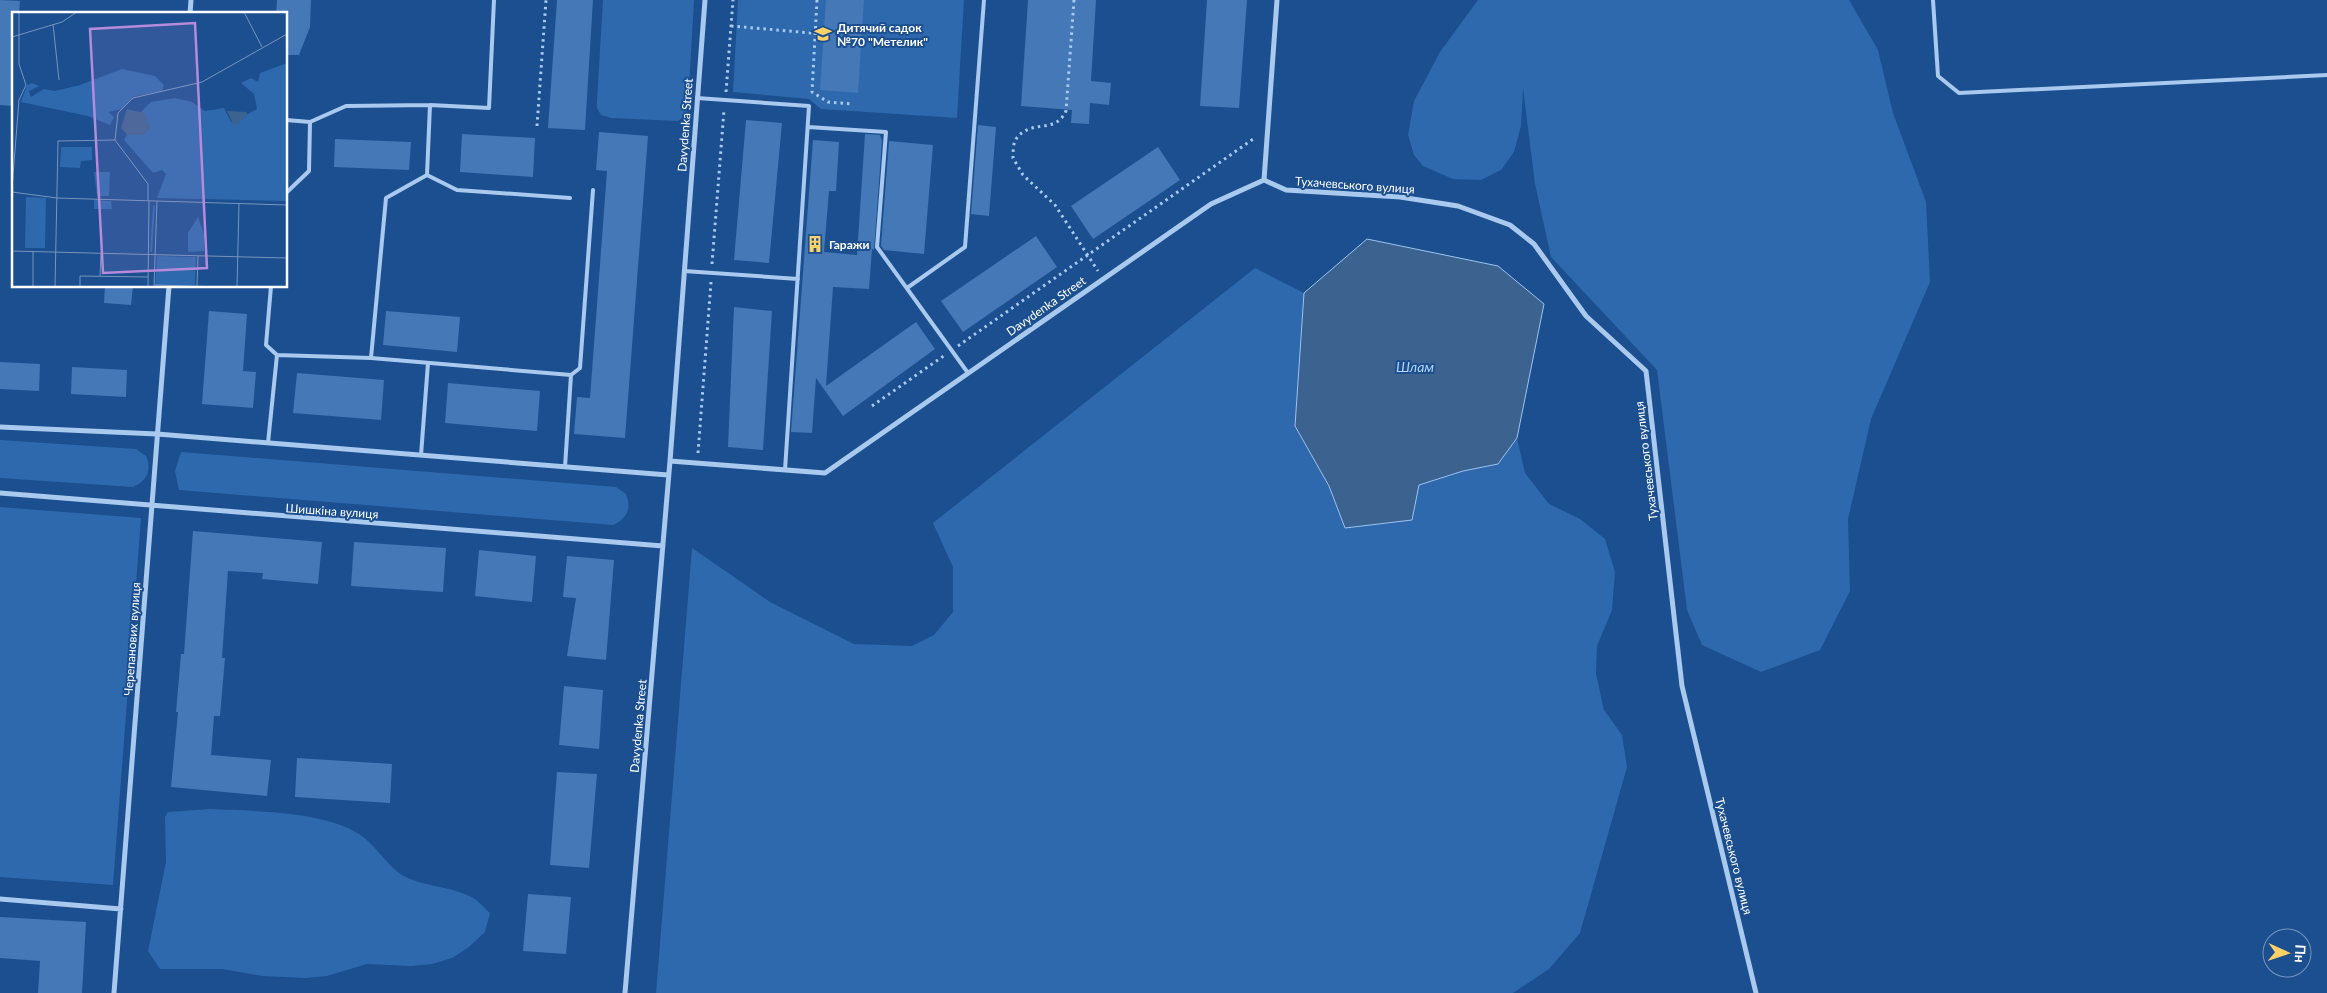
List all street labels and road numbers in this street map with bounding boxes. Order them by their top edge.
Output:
street label: Davydenka Street [674,77,696,172]
street label: Тухачевського вулиця [1295,173,1415,197]
street label: Davydenka Street [1003,273,1089,339]
street label: Тухачевського вулиця [1631,400,1661,521]
street label: Шишкiна вулиця [285,500,379,522]
street label: Черепанових вулиця [121,582,143,696]
street label: Davydenka Street [626,678,650,773]
street label: Тухачевського вулиця [1712,796,1756,916]

